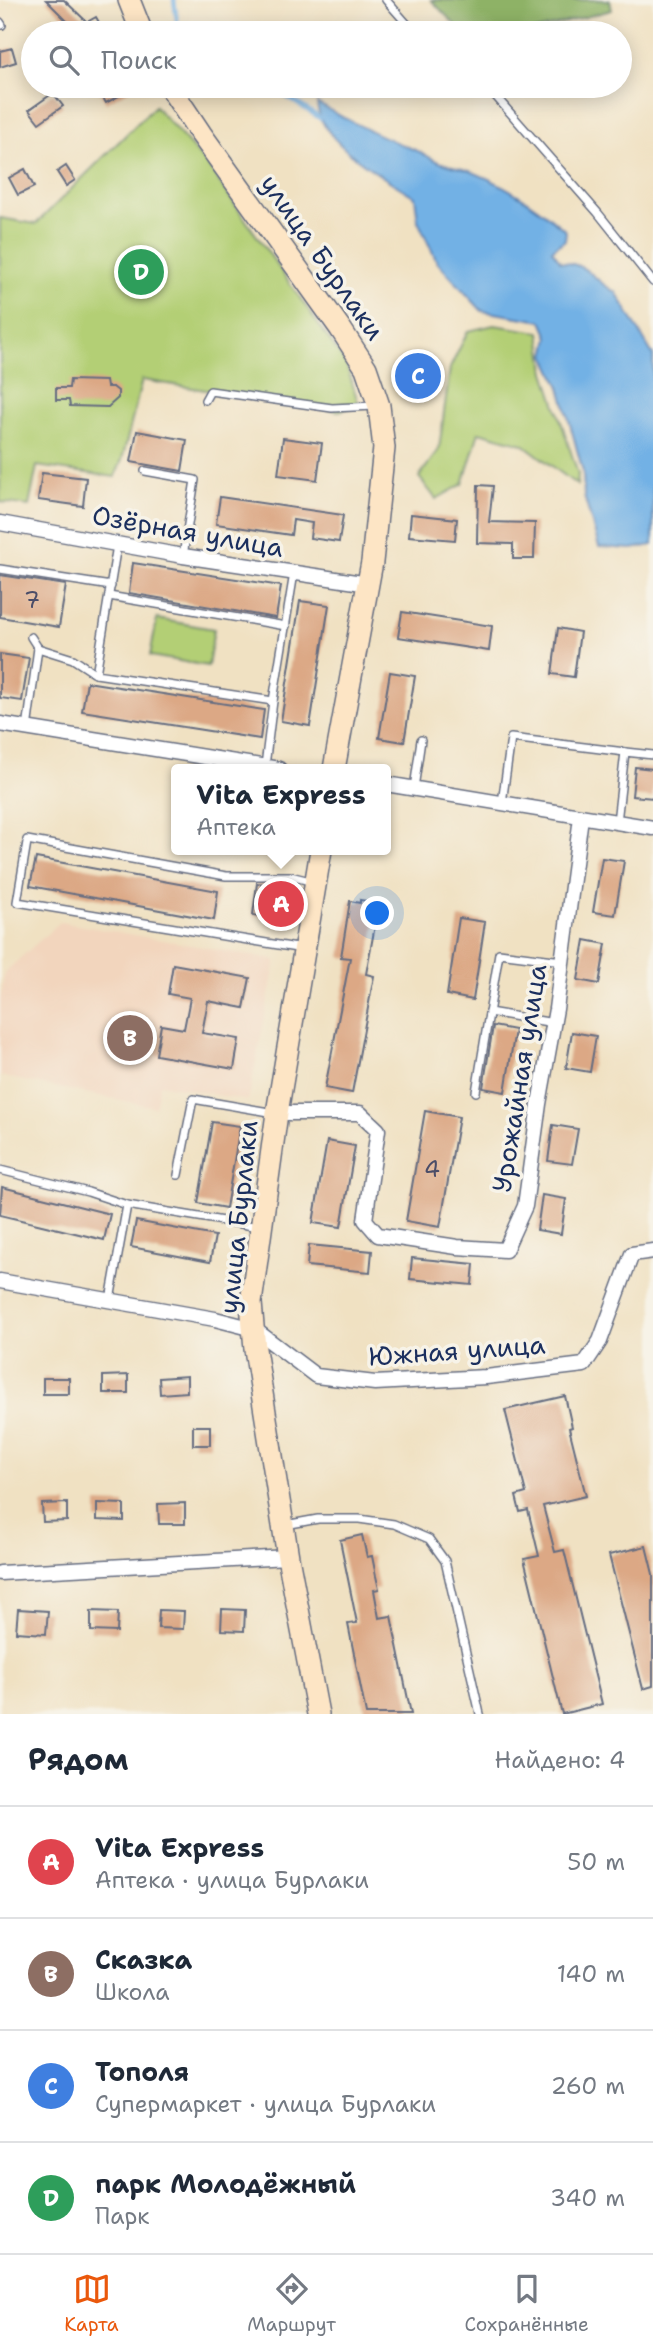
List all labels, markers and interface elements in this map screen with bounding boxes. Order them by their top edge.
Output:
search box [21,21,632,98]
icon: search [45,41,83,79]
text: Поиск [101,42,177,77]
street label: улица Бурлаки [253,167,393,347]
pin: D [118,246,164,298]
pin: C [395,350,441,402]
street label: Озёрная улица [90,497,286,565]
house number: 7 [24,585,40,615]
popup [171,764,391,855]
text: Vita Express [196,777,366,812]
text: Аптека [196,812,276,842]
pin: A [258,878,304,930]
your location [360,896,394,930]
street label: Урожайная улица [484,961,554,1195]
pin: B [107,1012,153,1064]
street label: улица Бурлаки [210,1118,266,1316]
house number: 4 [424,1154,440,1184]
street label: Южная улица [367,1326,547,1374]
text: Рядом [28,1739,128,1780]
text: Найдено: 4 [495,1745,625,1775]
text: Vita Express [95,1830,264,1865]
text: A [42,1847,60,1877]
text: 50 m [567,1847,625,1877]
text: Аптека · улица Бурлаки [95,1865,369,1895]
text: Сказка [95,1942,192,1977]
text: B [44,1959,58,1989]
text: 140 m [557,1959,625,1989]
text: Школа [95,1977,170,2007]
text: Тополя [95,2054,189,2089]
text: C [44,2071,58,2101]
text: 260 m [551,2071,625,2101]
text: Супермаркет · улица Бурлаки [95,2089,436,2119]
text: парк Молодёжный [95,2166,356,2201]
text: D [43,2183,59,2213]
text: 340 m [550,2183,625,2213]
text: Парк [95,2201,150,2231]
tab: Карта [64,2270,119,2337]
tab: Маршрут [247,2270,336,2337]
tab: Сохранённые [465,2270,589,2337]

